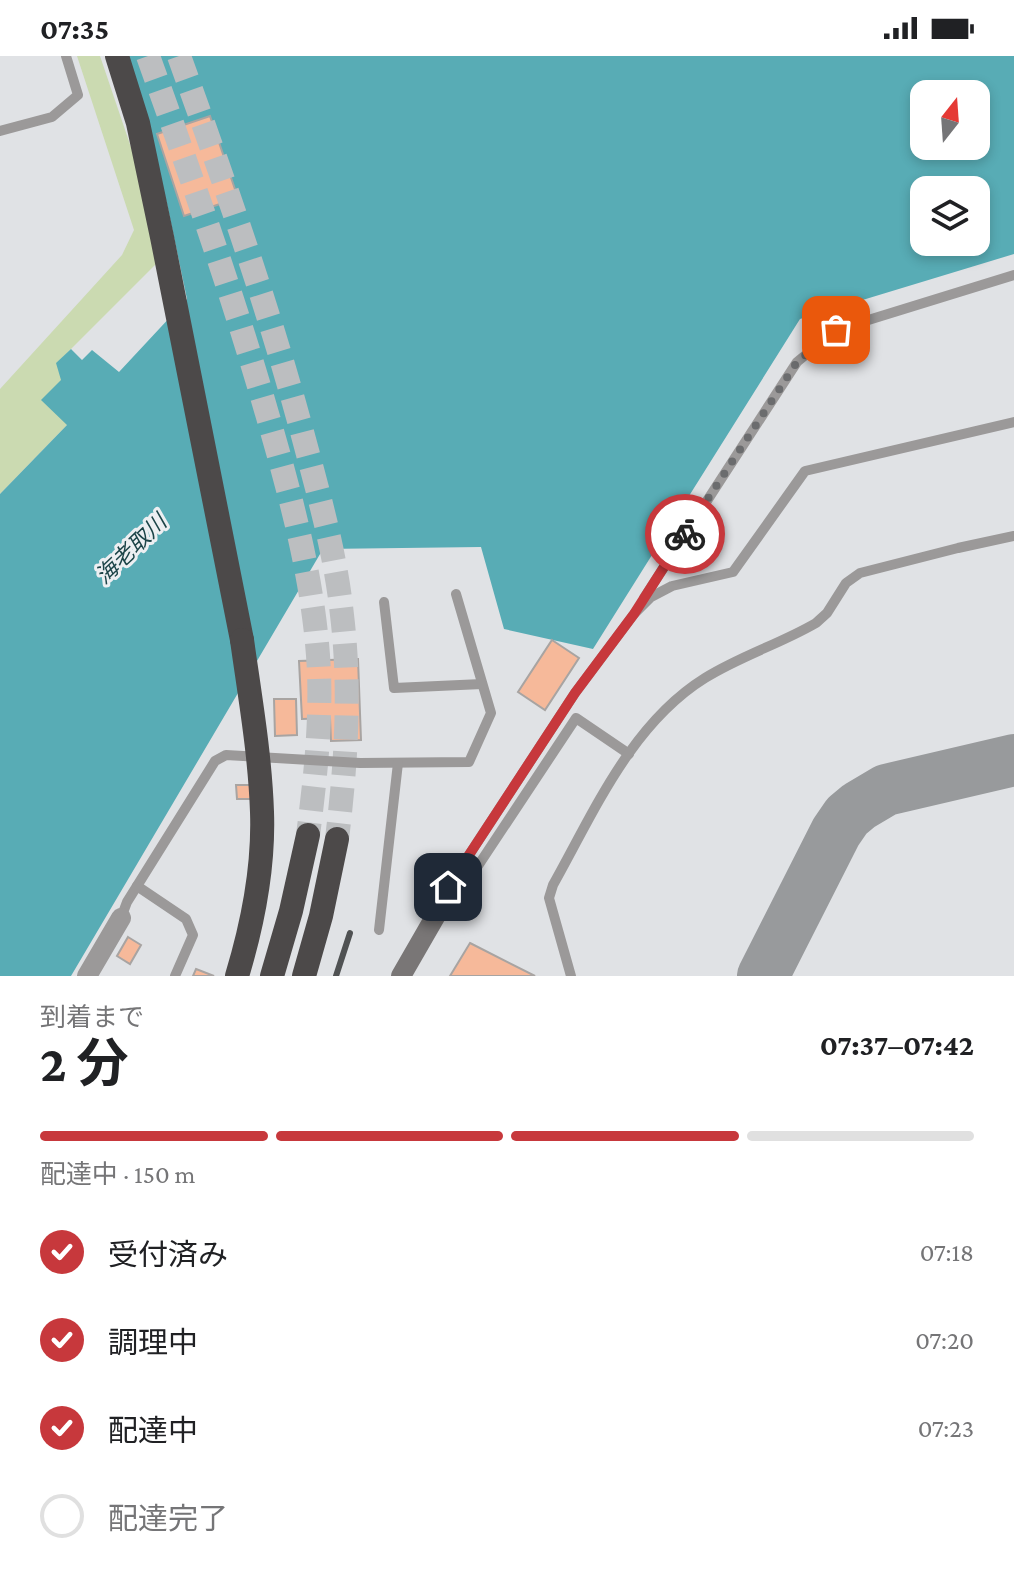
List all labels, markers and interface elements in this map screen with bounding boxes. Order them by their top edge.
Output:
text: 07:35 [40,12,109,45]
north arrow [910,80,990,160]
map controls [910,80,990,256]
button: layers [910,176,990,256]
pin [802,296,870,364]
icon: bag [814,308,858,352]
courier [645,494,725,574]
water label: 海老取川 [91,508,173,589]
icon: bike [663,512,707,556]
pin [414,853,482,921]
icon: home [426,865,470,909]
text: 到着まで [40,1003,144,1032]
text: 07:37–07:42 [820,1028,974,1061]
text: 2 分 [40,1034,129,1092]
text: 配達中 · 150 m [40,1160,195,1189]
icon: check [40,1230,84,1274]
text: 受付済み [108,1238,228,1271]
text: 07:18 [920,1238,974,1267]
icon: check [40,1318,84,1362]
text: 調理中 [108,1326,198,1359]
text: 07:20 [915,1326,974,1355]
icon: check [40,1406,84,1450]
text: 配達中 [108,1414,198,1447]
text: 07:23 [918,1414,974,1443]
text: 配達完了 [108,1502,228,1535]

